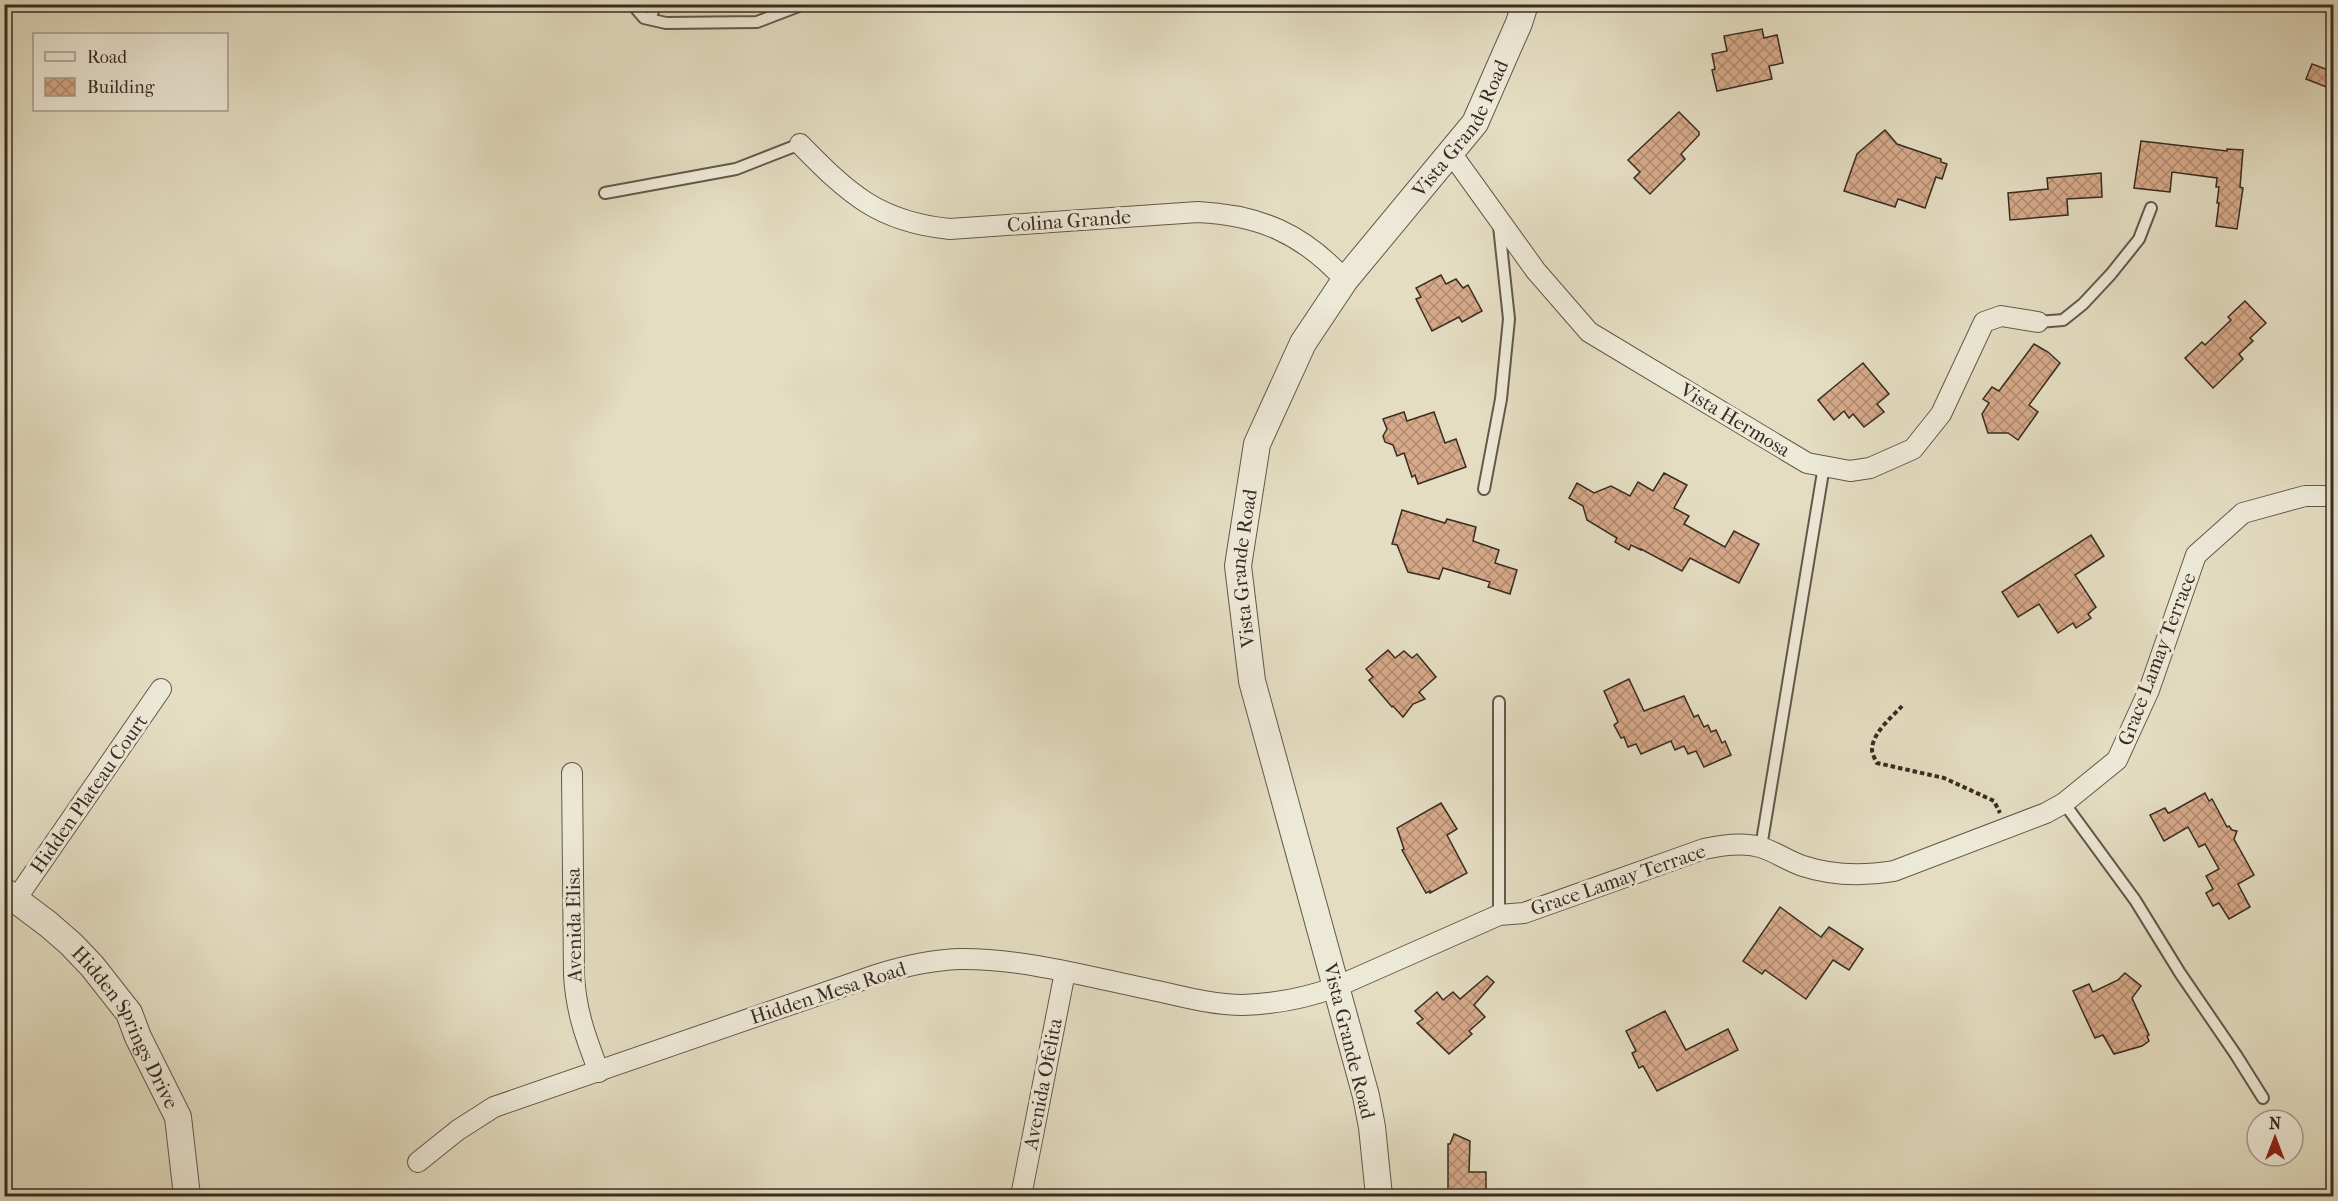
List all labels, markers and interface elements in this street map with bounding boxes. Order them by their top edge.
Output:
legend [33,33,228,111]
text: Road [87,47,127,68]
street label: Vista Grande Road [1407,55,1513,202]
text: Building [87,77,155,98]
street label: Colina Grande [1006,205,1132,237]
street label: Vista Hermosa [1675,378,1795,462]
street label: Vista Grande Road [1226,486,1262,650]
street label: Grace Lamay Terrace [2113,569,2201,749]
street label: Hidden Plateau Court [26,710,152,878]
street label: Grace Lamay Terrace [1528,839,1709,921]
street label: Avenida Elisa [561,867,587,983]
street label: Hidden Springs Drive [67,941,183,1112]
street label: Hidden Mesa Road [747,957,910,1029]
street label: Vista Grande Road [1318,960,1380,1122]
street label: Avenida Ofelita [1019,1016,1067,1153]
north arrow [2245,1108,2305,1168]
text: N [2269,1114,2282,1133]

